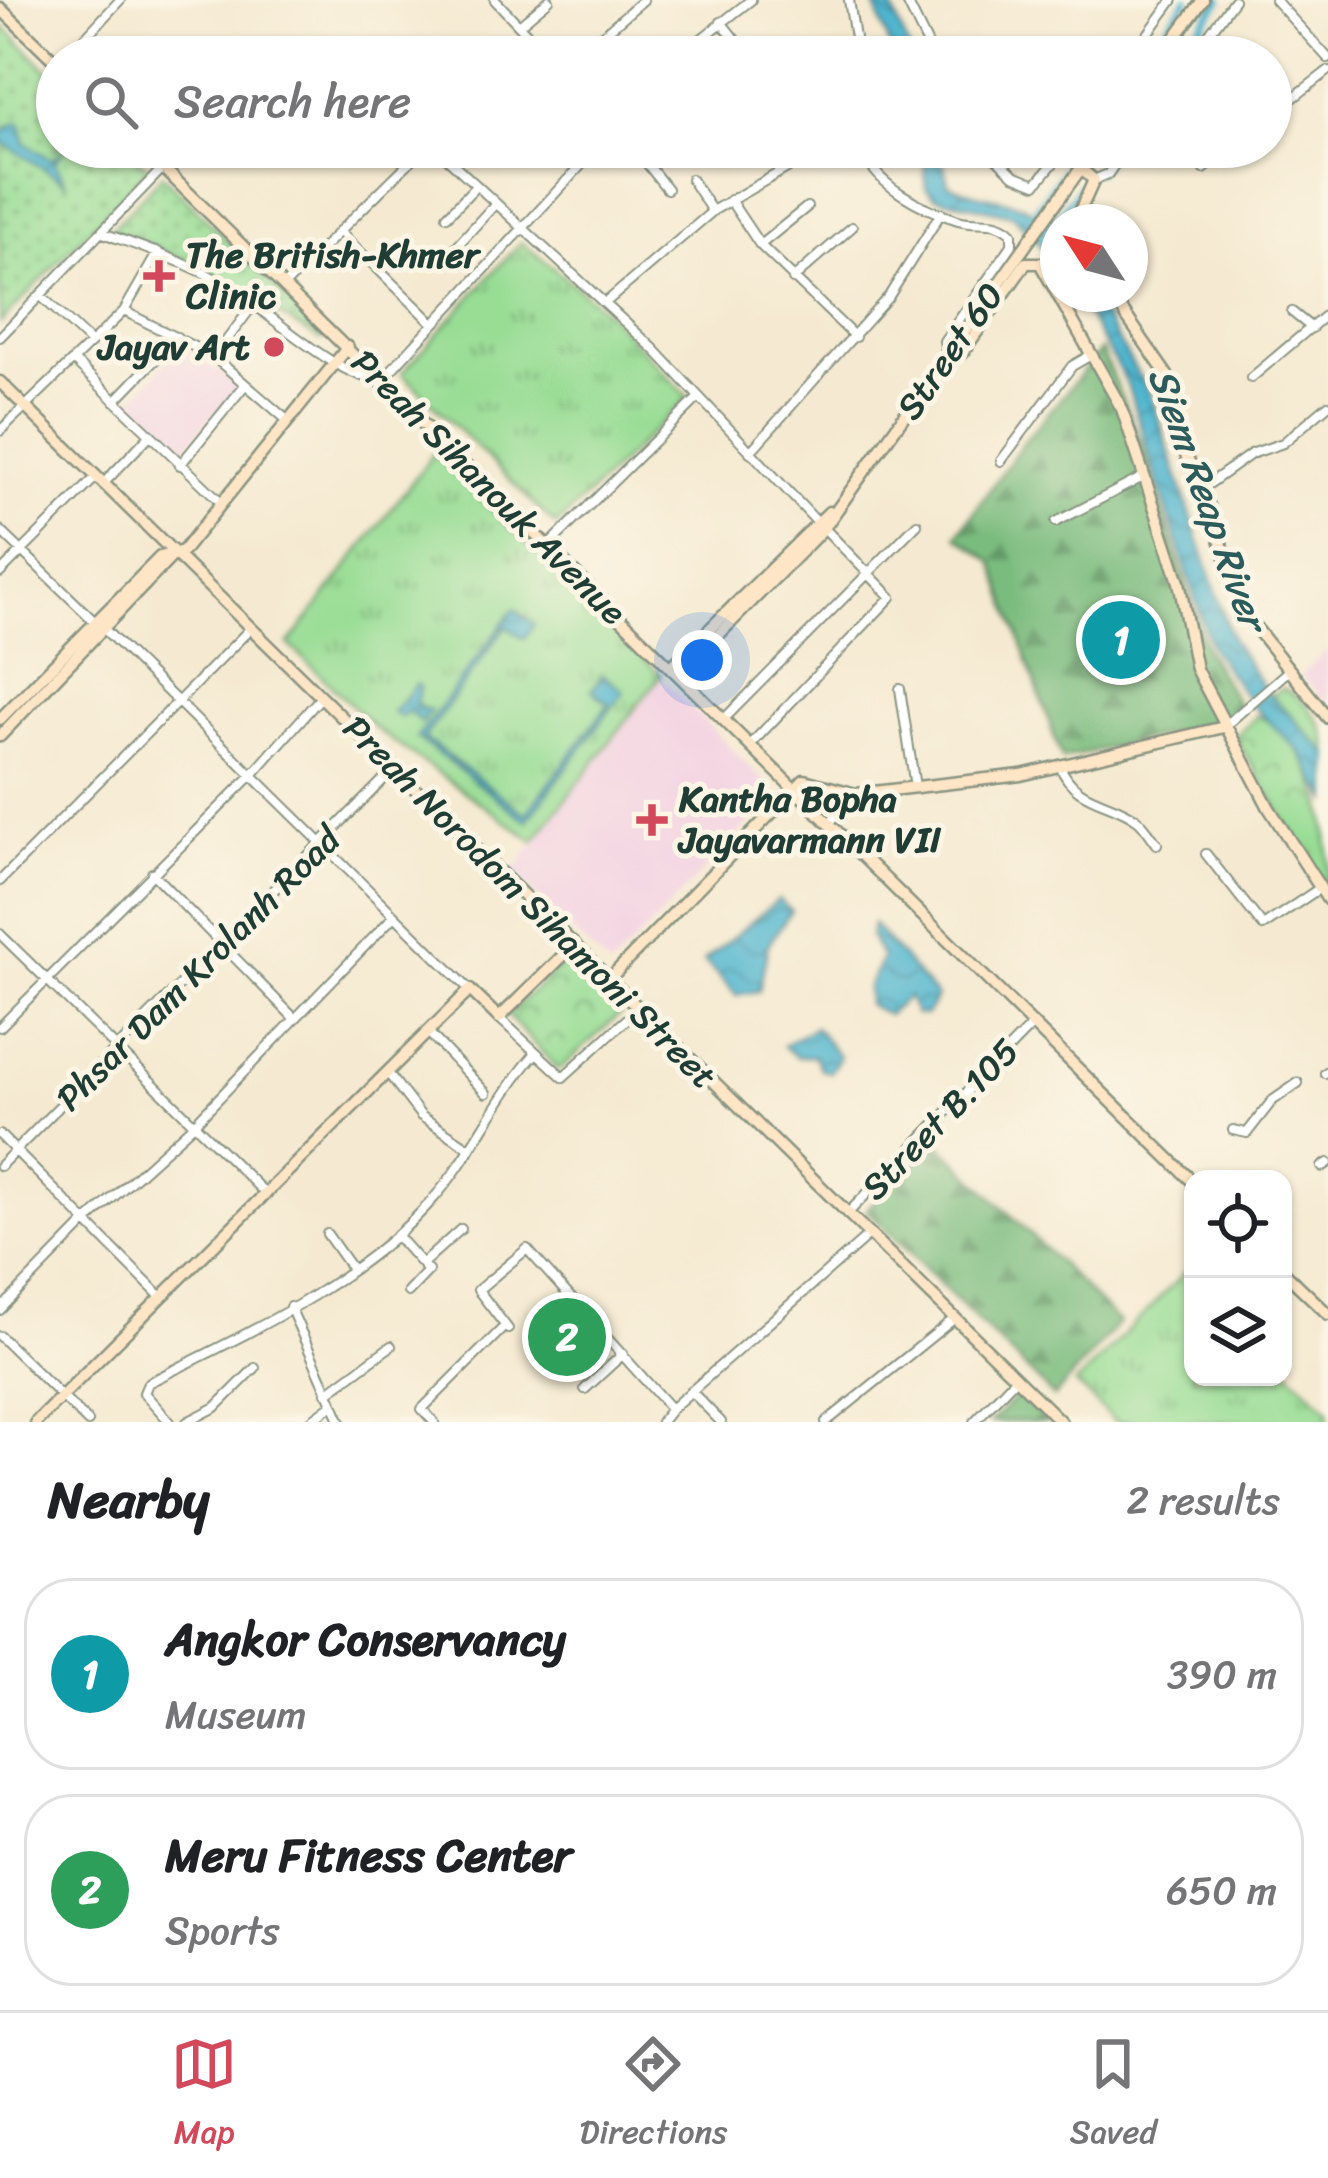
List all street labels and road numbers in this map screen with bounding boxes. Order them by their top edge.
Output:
street label: Street 60 [879,268,1021,434]
street label: Preah Sihanouk Avenue [335,333,643,641]
street label: Preah Norodom Sihamoni Street [327,699,733,1105]
street label: Phsar Dam Krolanh Road [40,809,358,1127]
street label: Street B.105 [845,1022,1035,1216]

